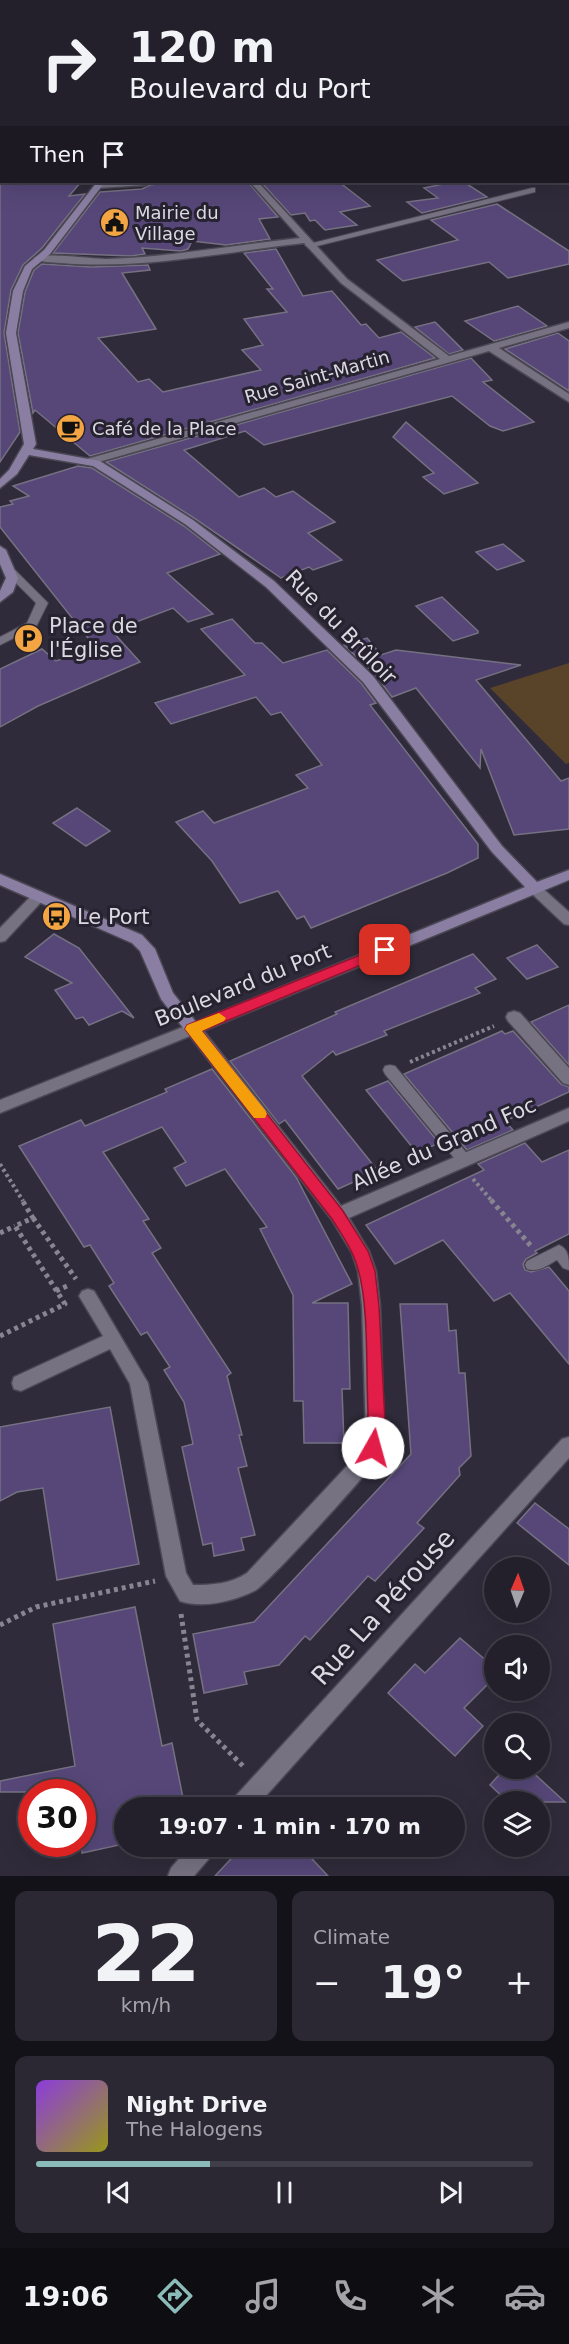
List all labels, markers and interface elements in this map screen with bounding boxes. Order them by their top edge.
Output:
text: 120 m [129,23,275,72]
icon: right [30,24,108,102]
text: Boulevard du Port [129,73,371,104]
icon: arrive [97,138,130,171]
text: Then [30,142,85,167]
place label: Mairie du Village [135,202,219,244]
public building icon: Mairie du Village [98,207,130,239]
street label: Rue Saint-Martin [242,346,392,407]
cafe icon: Café de la Place [55,413,87,445]
place label: Café de la Place [92,418,237,439]
street label: Rue du Brûloir [280,565,402,689]
place label: Place de l'Église [49,614,138,662]
parking icon: Place de l'Église [12,622,44,654]
bus stop icon: Le Port [40,901,72,933]
place label: Le Port [77,905,150,929]
pin [359,924,410,975]
icon: arrive [368,933,401,966]
street label: Boulevard du Port [151,939,335,1031]
street label: Allée du Grand Foc [348,1093,540,1195]
position arrow [341,1416,405,1480]
street label: Rue La Pérouse [305,1523,461,1691]
north arrow [484,1557,550,1623]
map controls [484,1557,550,1857]
button: sound [484,1635,550,1701]
button: search [484,1713,550,1779]
speed limit sign: 30 [18,1779,96,1857]
button: layers [484,1791,550,1857]
text: 19:07 · 1 min · 170 m [158,1814,421,1839]
text: 22 [92,1909,200,1999]
text: Climate [313,1925,390,1949]
text: 19° [380,1956,466,2009]
text: − [313,1963,341,2002]
text: + [505,1963,533,2002]
text: km/h [121,1993,171,2017]
text: Night Drive [126,2092,267,2117]
text: The Halogens [126,2117,263,2141]
icon: previous [102,2176,135,2209]
icon: pause [268,2176,301,2209]
icon: next [434,2176,467,2209]
icon: directions [154,2275,196,2317]
icon: music [242,2275,284,2317]
icon: phone [329,2275,371,2317]
icon: climate [417,2275,459,2317]
icon: car [504,2275,546,2317]
text: 19:06 [23,2281,109,2312]

